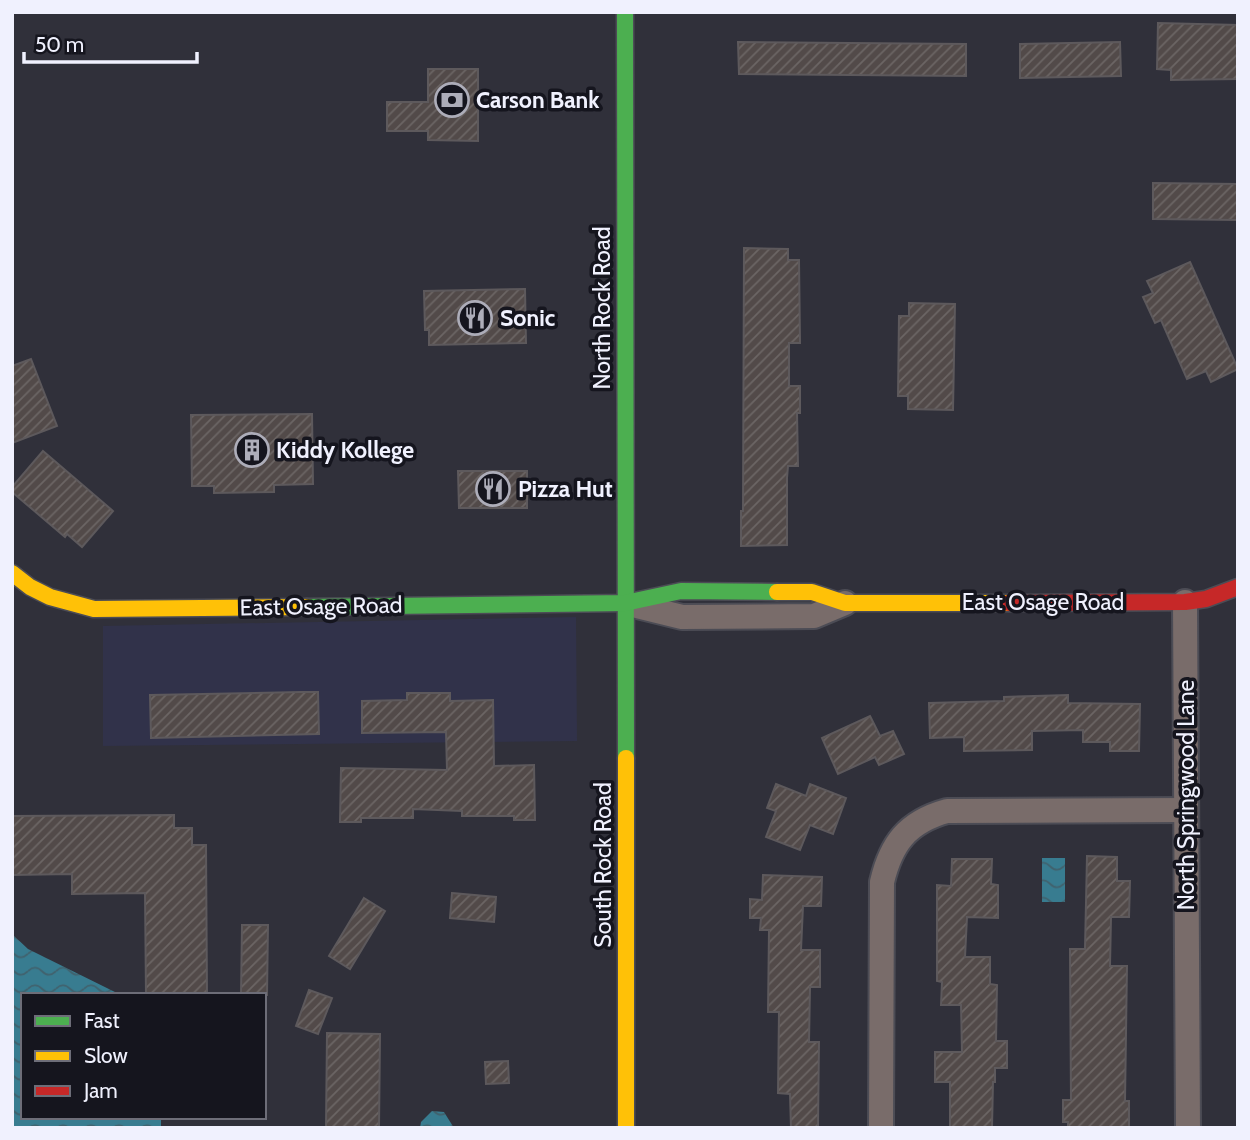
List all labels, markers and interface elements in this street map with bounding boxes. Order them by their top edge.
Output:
scale bar [24,21,198,65]
text: 50 m [35,32,84,57]
bank icon: Carson Bank [433,81,471,119]
place label: Carson Bank [476,86,600,114]
street label: North Rock Road [588,226,616,390]
restaurant icon: Sonic [456,299,494,337]
place label: Sonic [500,304,555,332]
building icon: Kiddy Kollege [233,431,271,469]
place label: Kiddy Kollege [276,436,414,464]
restaurant icon: Pizza Hut [474,470,512,508]
place label: Pizza Hut [518,475,613,503]
street label: East Osage Road [962,588,1124,616]
street label: East Osage Road [239,591,403,621]
street label: North Springwood Lane [1172,679,1200,910]
street label: South Rock Road [589,782,617,948]
legend [21,993,266,1119]
text: Fast [84,1008,120,1033]
text: Slow [84,1043,128,1068]
text: Jam [83,1078,118,1103]

